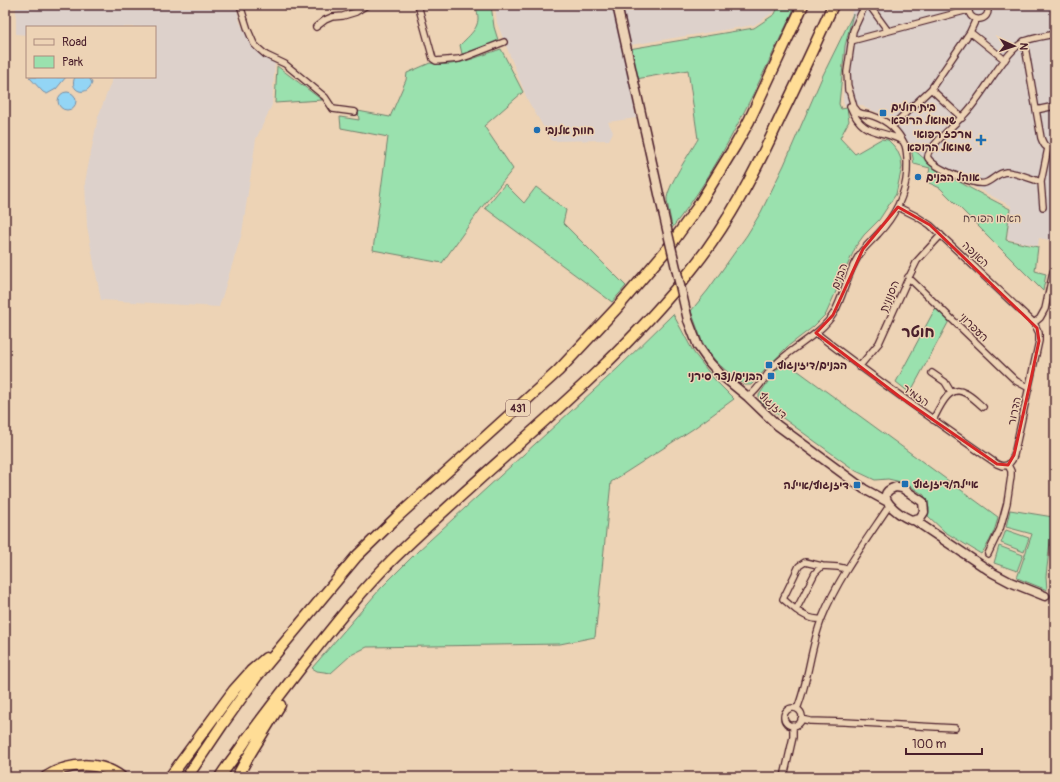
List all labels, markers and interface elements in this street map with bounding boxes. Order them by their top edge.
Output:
legend [26,26,156,78]
north arrow [994,26,1034,66]
text: Road [62,35,87,50]
text: N [1017,42,1030,51]
text: Park [62,55,83,70]
place label: בית חולים שמואל הרופא [891,101,956,127]
marker: בית חולים שמואל הרופא [878,108,888,118]
place label: חוות אלנבי [545,124,594,137]
marker: חוות אלנבי [532,125,542,135]
place label: מרכז רפואי שמואל הרופא [907,128,972,154]
marker: מרכז רפואי שמואל הרופא [975,134,987,146]
place label: אוהל הבנים [926,171,980,184]
marker: אוהל הבנים [913,172,923,182]
park label: האחו הפורח [963,212,1021,225]
street label: האנפה [960,239,992,270]
street label: הבנים [829,261,850,291]
street label: הסנונית [877,278,902,314]
street label: העפרוני [956,310,991,344]
district label: חוטר [901,323,935,342]
place label: הבנים/דיזינגוף [777,359,847,372]
marker: הבנים/דיזינגוף [764,360,774,370]
place label: הבנים/נצר סירני [688,370,763,383]
marker: הבנים/נצר סירני [766,371,776,381]
street label: הזמיר [900,382,932,409]
street label: דיזנגוף [756,389,789,422]
street label: הדרור [1005,395,1024,427]
road number: 431 [506,400,530,416]
place label: איילה/דיזנגוף [913,478,979,491]
place label: דיזנגוף/איילה [783,479,849,492]
marker: איילה/דיזנגוף [900,479,910,489]
marker: דיזנגוף/איילה [852,480,862,490]
scale bar [906,730,982,756]
text: 100 m [912,737,947,752]

